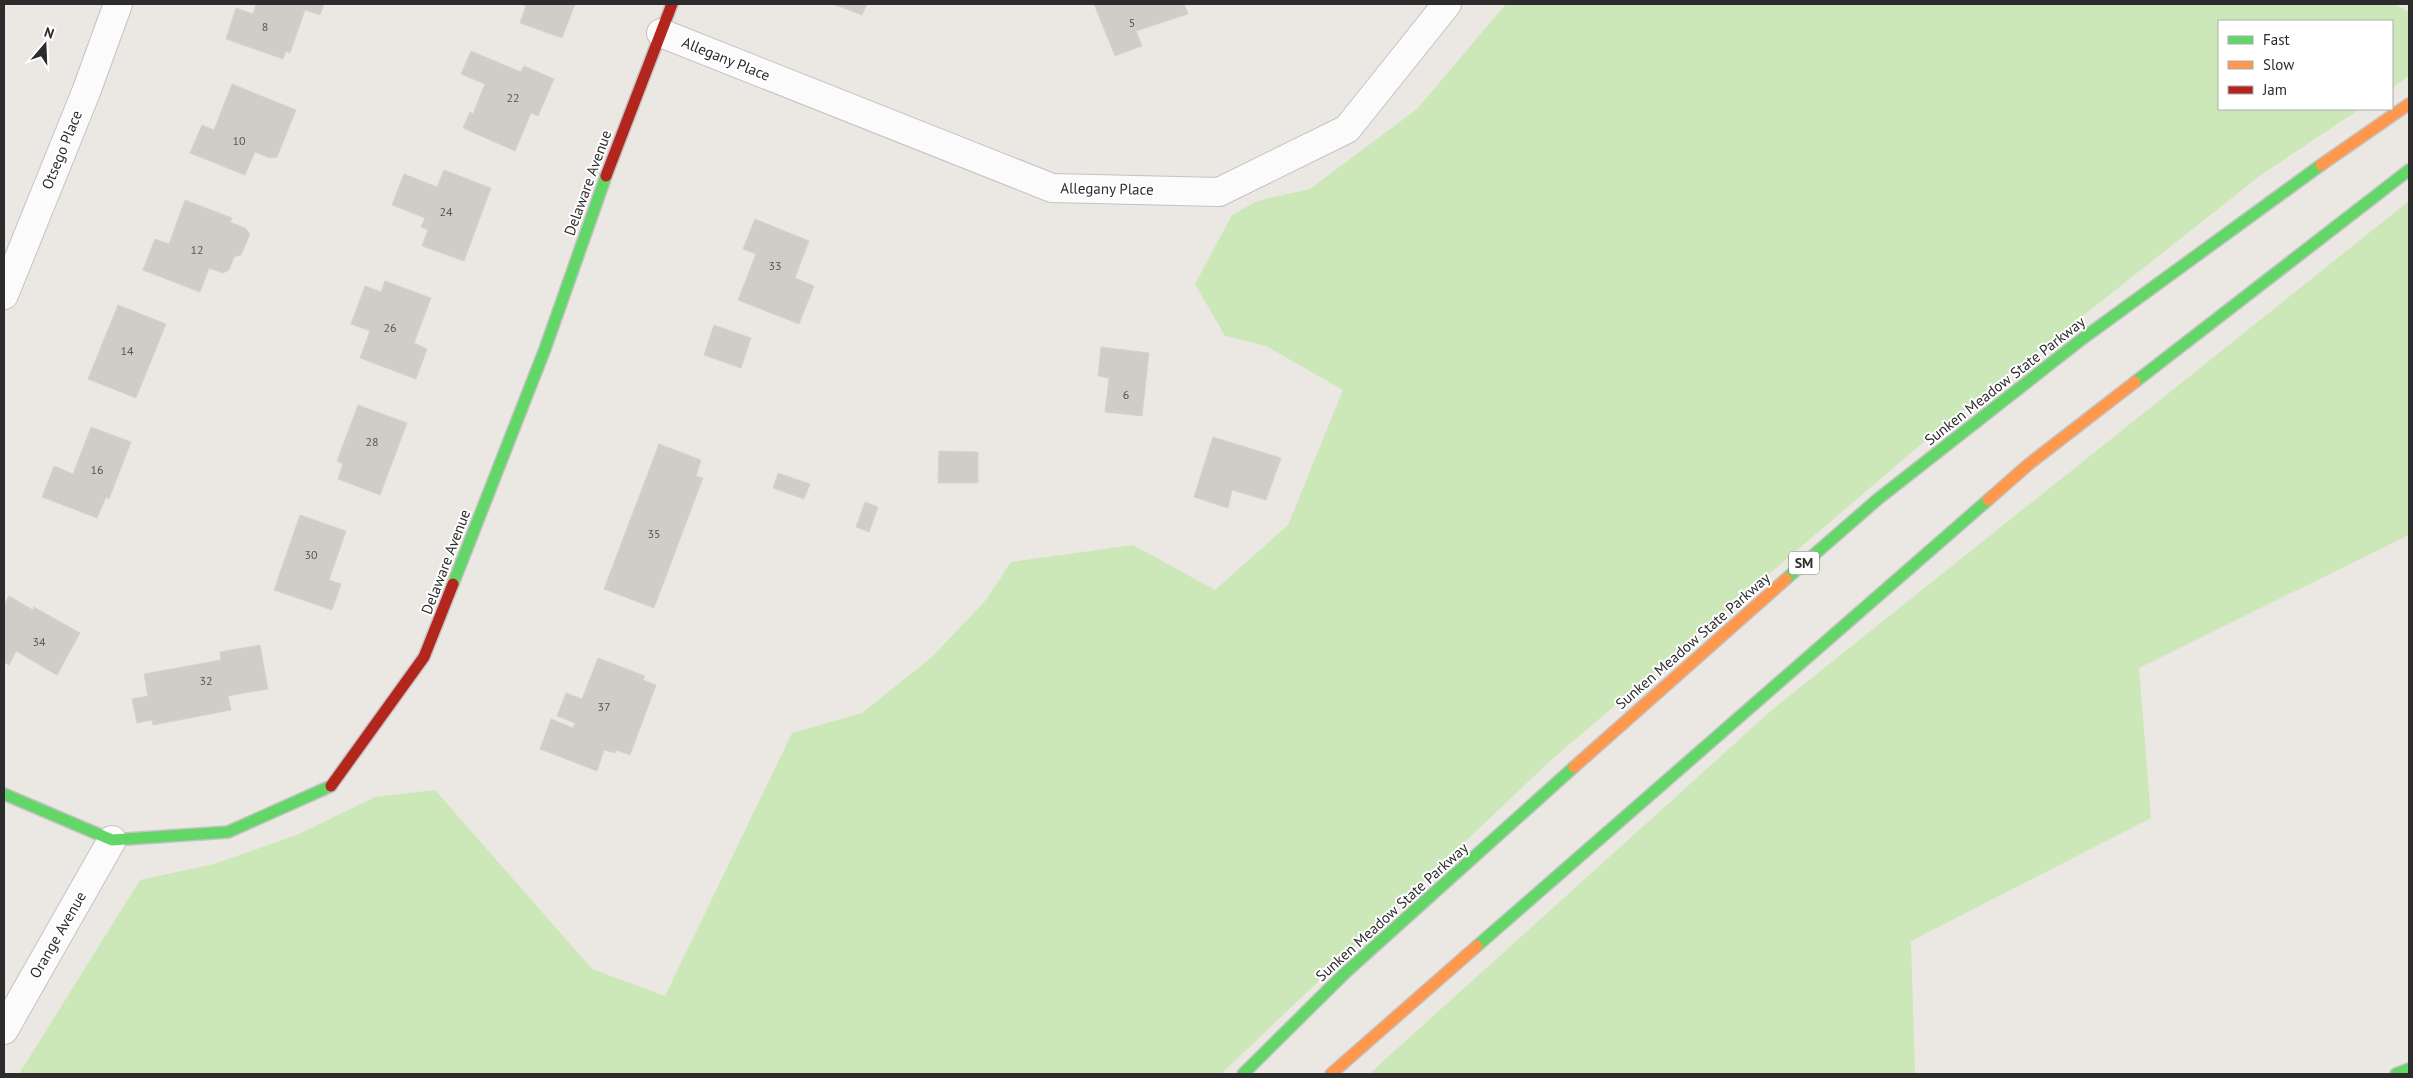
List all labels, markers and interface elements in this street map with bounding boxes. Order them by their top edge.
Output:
house number: 5 [1129,15,1135,30]
house number: 8 [262,19,268,34]
north arrow [20,20,70,70]
legend [2218,20,2393,110]
text: N [42,23,57,43]
text: Fast [2263,30,2290,49]
street label: Allegany Place [679,32,773,85]
text: Slow [2263,55,2294,74]
text: Jam [2262,80,2287,99]
house number: 22 [506,90,520,105]
street label: Otsego Place [37,108,86,192]
street label: Delaware Avenue [560,128,615,238]
house number: 10 [232,133,246,148]
street label: Allegany Place [1060,178,1154,199]
house number: 24 [439,204,453,219]
house number: 12 [190,242,204,257]
house number: 33 [768,258,782,273]
street label: Sunken Meadow State Parkway [1921,312,2089,449]
house number: 26 [383,320,397,335]
house number: 14 [120,343,134,358]
house number: 6 [1123,387,1129,402]
house number: 28 [365,434,379,449]
house number: 16 [90,462,104,477]
street label: Delaware Avenue [417,507,474,617]
house number: 35 [647,526,661,541]
house number: 30 [304,547,318,562]
road number: SM [1789,552,1819,574]
street label: Sunken Meadow State Parkway [1611,568,1774,713]
house number: 34 [32,634,46,649]
house number: 32 [199,673,213,688]
house number: 37 [597,699,611,714]
street label: Sunken Meadow State Parkway [1311,838,1472,985]
street label: Orange Avenue [25,888,90,982]

